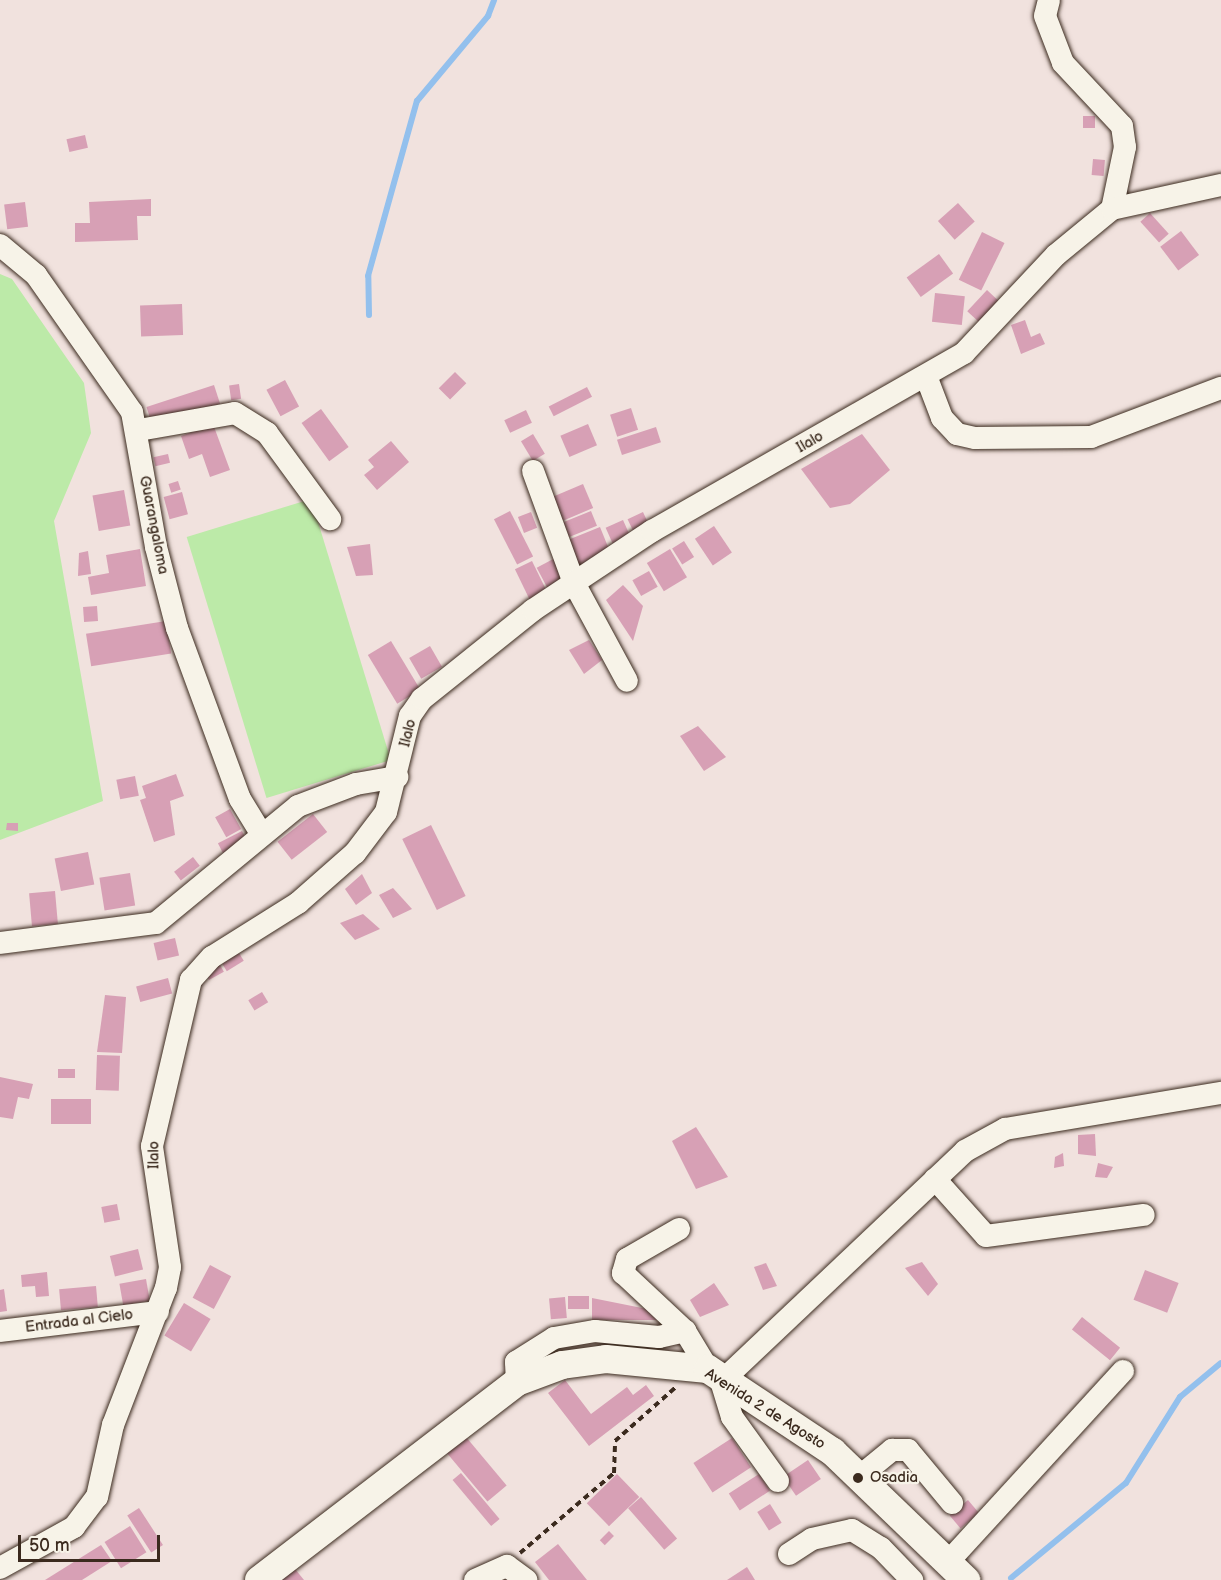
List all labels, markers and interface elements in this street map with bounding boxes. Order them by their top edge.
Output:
street label: Ilalo [793,427,827,457]
street label: Guarangaloma [136,474,172,576]
street label: Ilalo [396,717,420,749]
street label: Ilalo [145,1141,163,1169]
street label: Entrada al Cielo [24,1305,134,1337]
street label: Avenida 2 de Agosto [702,1365,828,1453]
place label: Osadia [870,1469,918,1487]
marker: Osadia [851,1471,865,1485]
scale bar [21,1523,164,1561]
text: 50 m [29,1535,70,1556]

